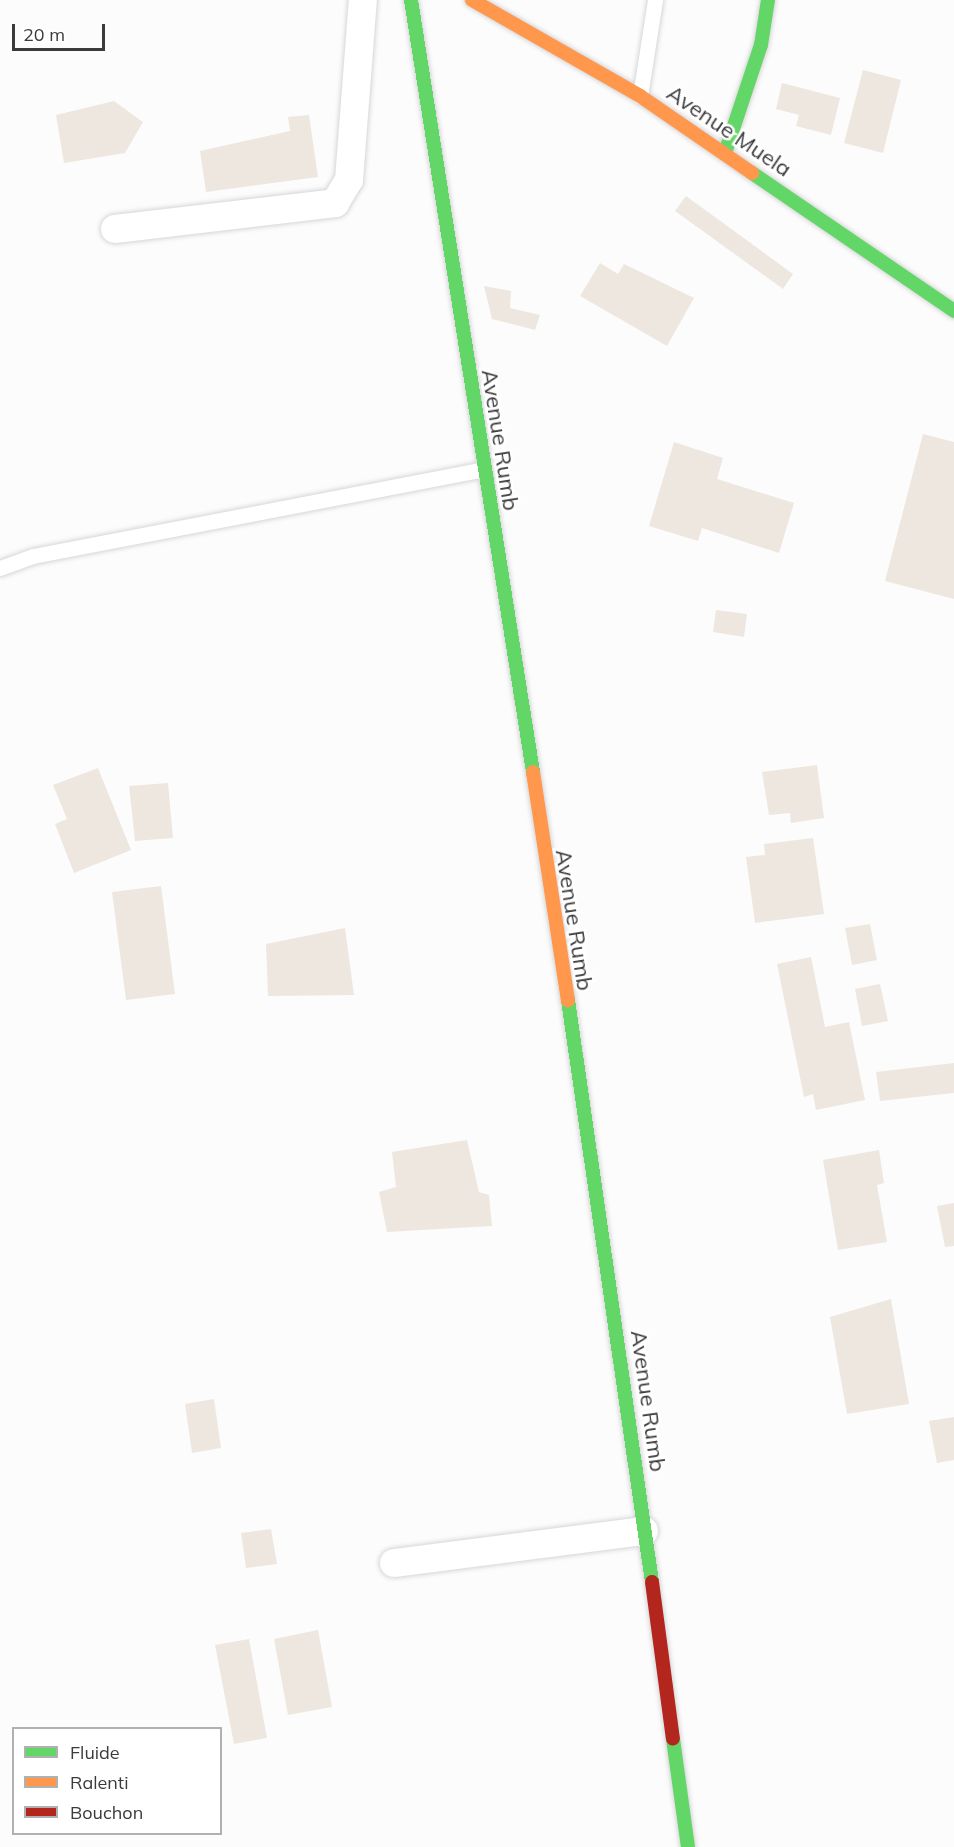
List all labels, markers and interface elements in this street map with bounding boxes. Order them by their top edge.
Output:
scale bar [15,12,108,50]
text: 20 m [23,23,65,46]
street label: Avenue Muela [662,80,796,182]
street label: Avenue Rumb [476,367,524,513]
street label: Avenue Rumb [550,847,598,993]
street label: Avenue Rumb [625,1328,671,1474]
legend [12,1727,222,1835]
text: Fluide [70,1741,120,1764]
text: Ralenti [70,1771,128,1794]
text: Bouchon [70,1801,143,1824]

